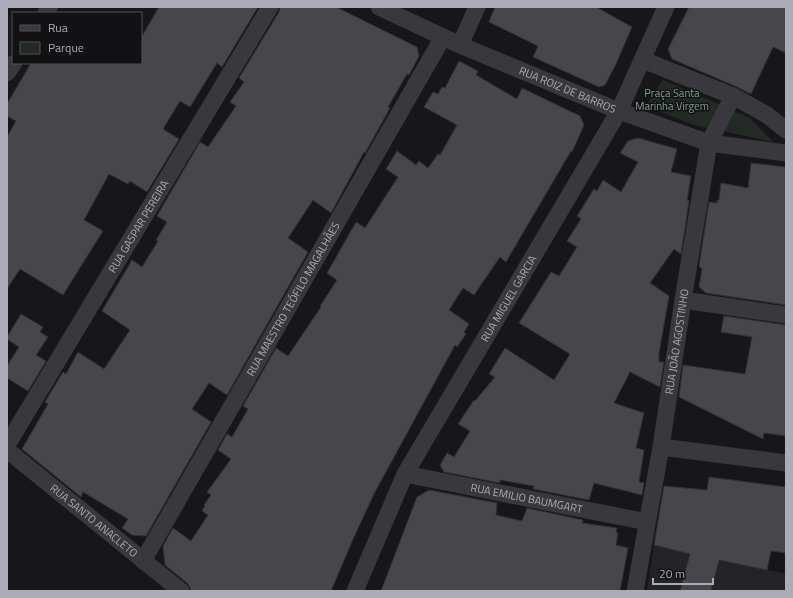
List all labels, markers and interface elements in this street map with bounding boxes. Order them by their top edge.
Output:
legend [12,12,142,64]
text: Rua [48,18,68,37]
text: Parque [48,38,84,57]
street label: RUA ROIZ DE BARROS [517,62,619,117]
park label: Praça Santa Marinha Virgem [635,85,709,114]
street label: RUA GASPAR PEREIRA [104,177,172,276]
street label: RUA MAESTRO TEÓFILO MAGALHÃES [242,219,344,379]
street label: RUA MIGUEL GARCIA [477,252,540,345]
street label: RUA JOÃO AGOSTINHO [661,288,693,395]
street label: RUA EMILIO BAUMGART [469,479,584,517]
street label: RUA SANTO ANACLETO [47,480,141,561]
scale bar [653,560,713,586]
text: 20 m [659,564,685,583]

